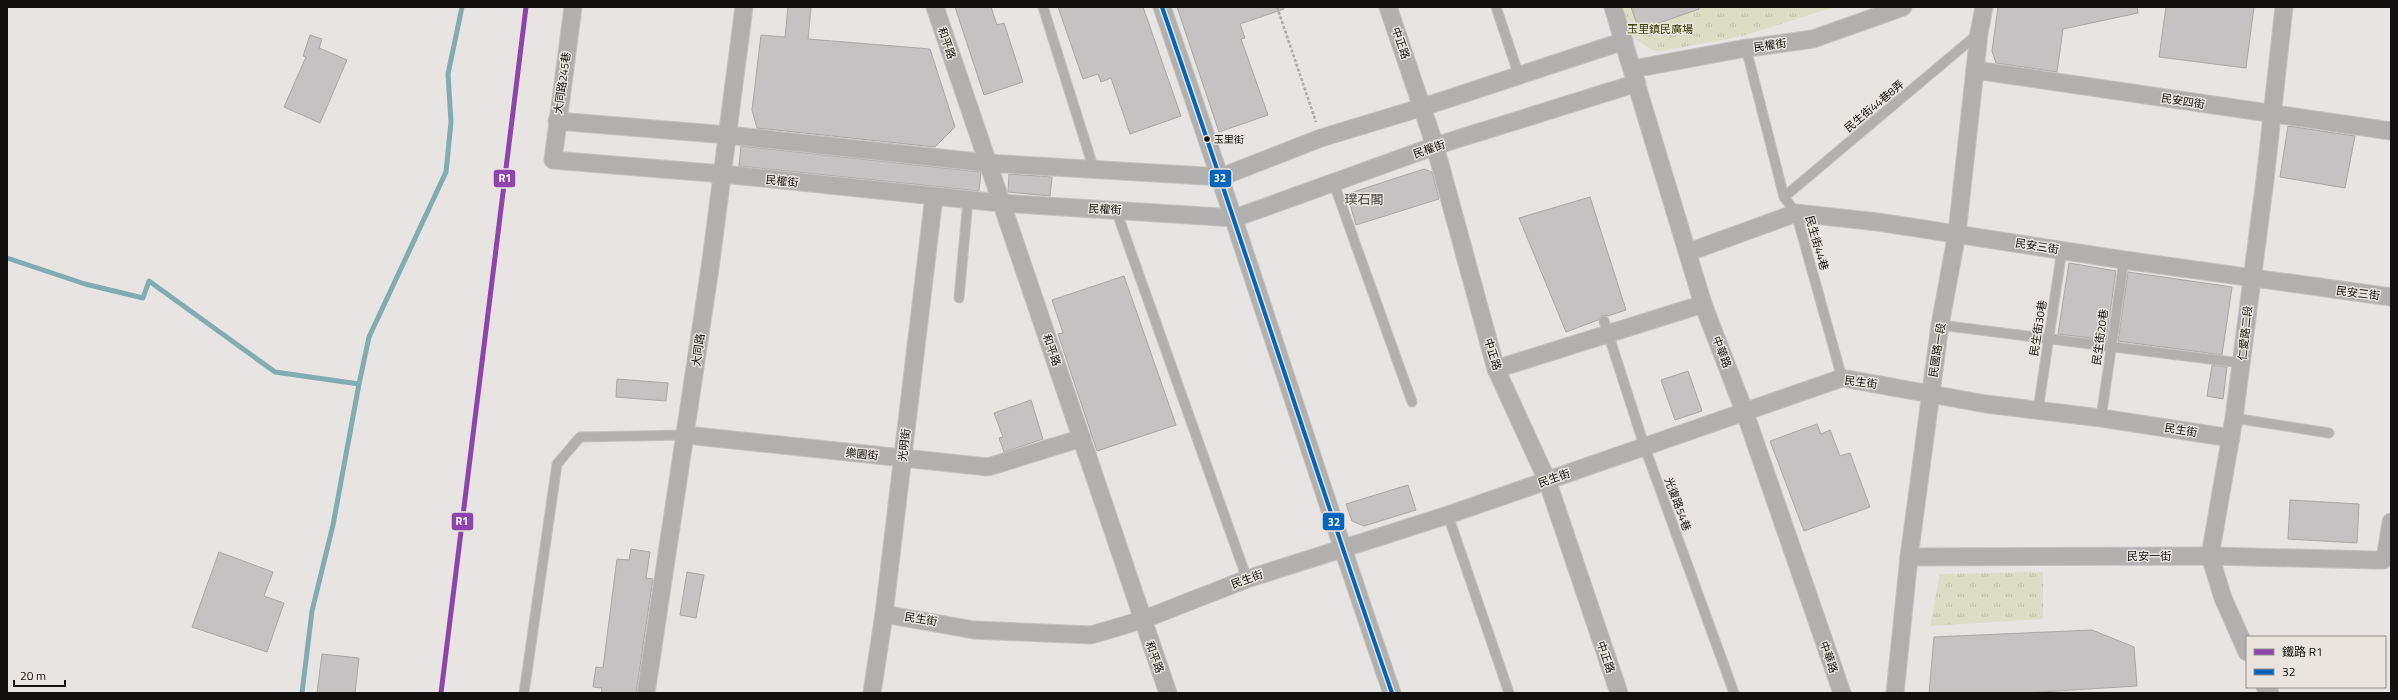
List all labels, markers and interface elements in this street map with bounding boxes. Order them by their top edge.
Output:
park label: 玉里鎮民廣場 [1627,21,1693,37]
street label: 和平路 [934,25,960,61]
street label: 中正路 [1388,25,1414,61]
street label: 民權街 [1753,35,1787,55]
street label: 大同路245巷 [550,51,574,115]
street label: 民生街44巷8弄 [1841,76,1907,136]
street label: 民安四街 [2160,90,2206,112]
place label: 玉里街 [1214,132,1244,147]
marker: 玉里街 [1202,134,1212,144]
street label: 民權街 [1411,136,1447,162]
line badge: R1 [493,169,516,188]
line badge: 32 [1209,169,1232,188]
text: R1 [499,170,511,186]
text: 32 [1214,170,1226,186]
street label: 民權街 [765,171,799,191]
district label: 璞石閣 [1344,189,1384,209]
street label: 民權街 [1088,200,1122,218]
street label: 民生街44巷 [1802,214,1832,272]
street label: 民安三街 [2014,235,2060,257]
street label: 民安三街 [2335,282,2381,304]
street label: 民生街30巷 [2026,299,2050,357]
street label: 仁愛路二段 [2234,305,2256,361]
street label: 民生街20巷 [2088,308,2112,366]
street label: 民國路一段 [1925,322,1949,378]
street label: 和平路 [1039,332,1065,368]
street label: 大同路 [688,333,708,367]
street label: 中華路 [1709,334,1735,370]
street label: 中正路 [1481,336,1505,372]
street label: 民生街 [1844,372,1878,392]
street label: 民生街 [2163,420,2199,440]
street label: 光明街 [894,428,914,462]
street label: 樂園街 [845,444,879,464]
street label: 民生街 [1536,465,1572,491]
street label: 光復路54巷 [1661,475,1695,533]
line badge: R1 [451,512,474,531]
line badge: 32 [1322,512,1345,531]
text: R1 [456,513,468,529]
text: 32 [1328,514,1340,530]
street label: 民安一街 [2127,548,2171,564]
street label: 民生街 [1229,566,1265,592]
street label: 民生街 [903,609,939,629]
legend [2246,636,2386,688]
street label: 和平路 [1142,639,1168,675]
street label: 中正路 [1593,639,1619,675]
street label: 中華路 [1816,639,1842,675]
text: 鐵路 R1 [2282,642,2323,661]
scale bar [14,662,65,688]
text: 32 [2282,662,2295,681]
text: 20 m [20,666,46,685]

